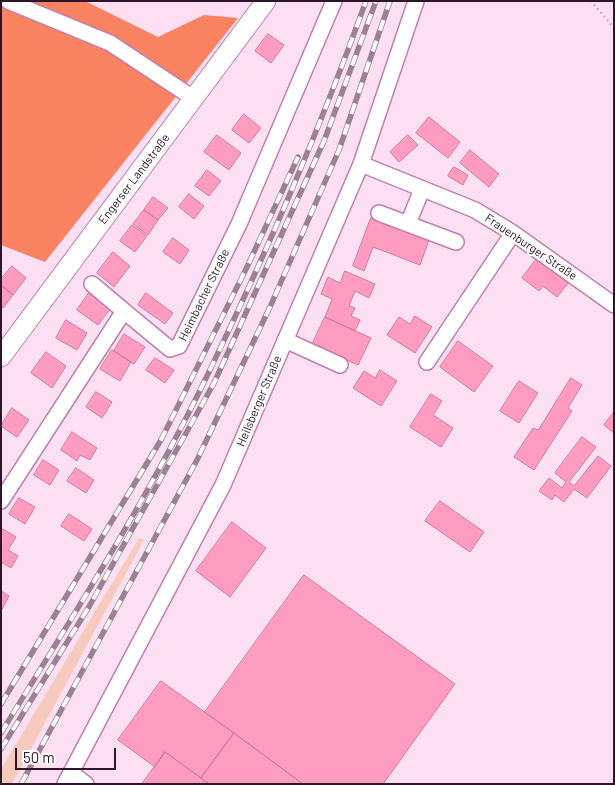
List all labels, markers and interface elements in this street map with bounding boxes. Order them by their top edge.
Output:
street label: Engerser Landstraße [95,131,173,227]
street label: Frauenburger Straße [482,211,580,283]
street label: Heimbacher Straße [175,247,233,343]
street label: Heilsberger Straße [233,353,285,449]
scale bar [18,738,119,770]
text: 50 m [23,748,55,766]

